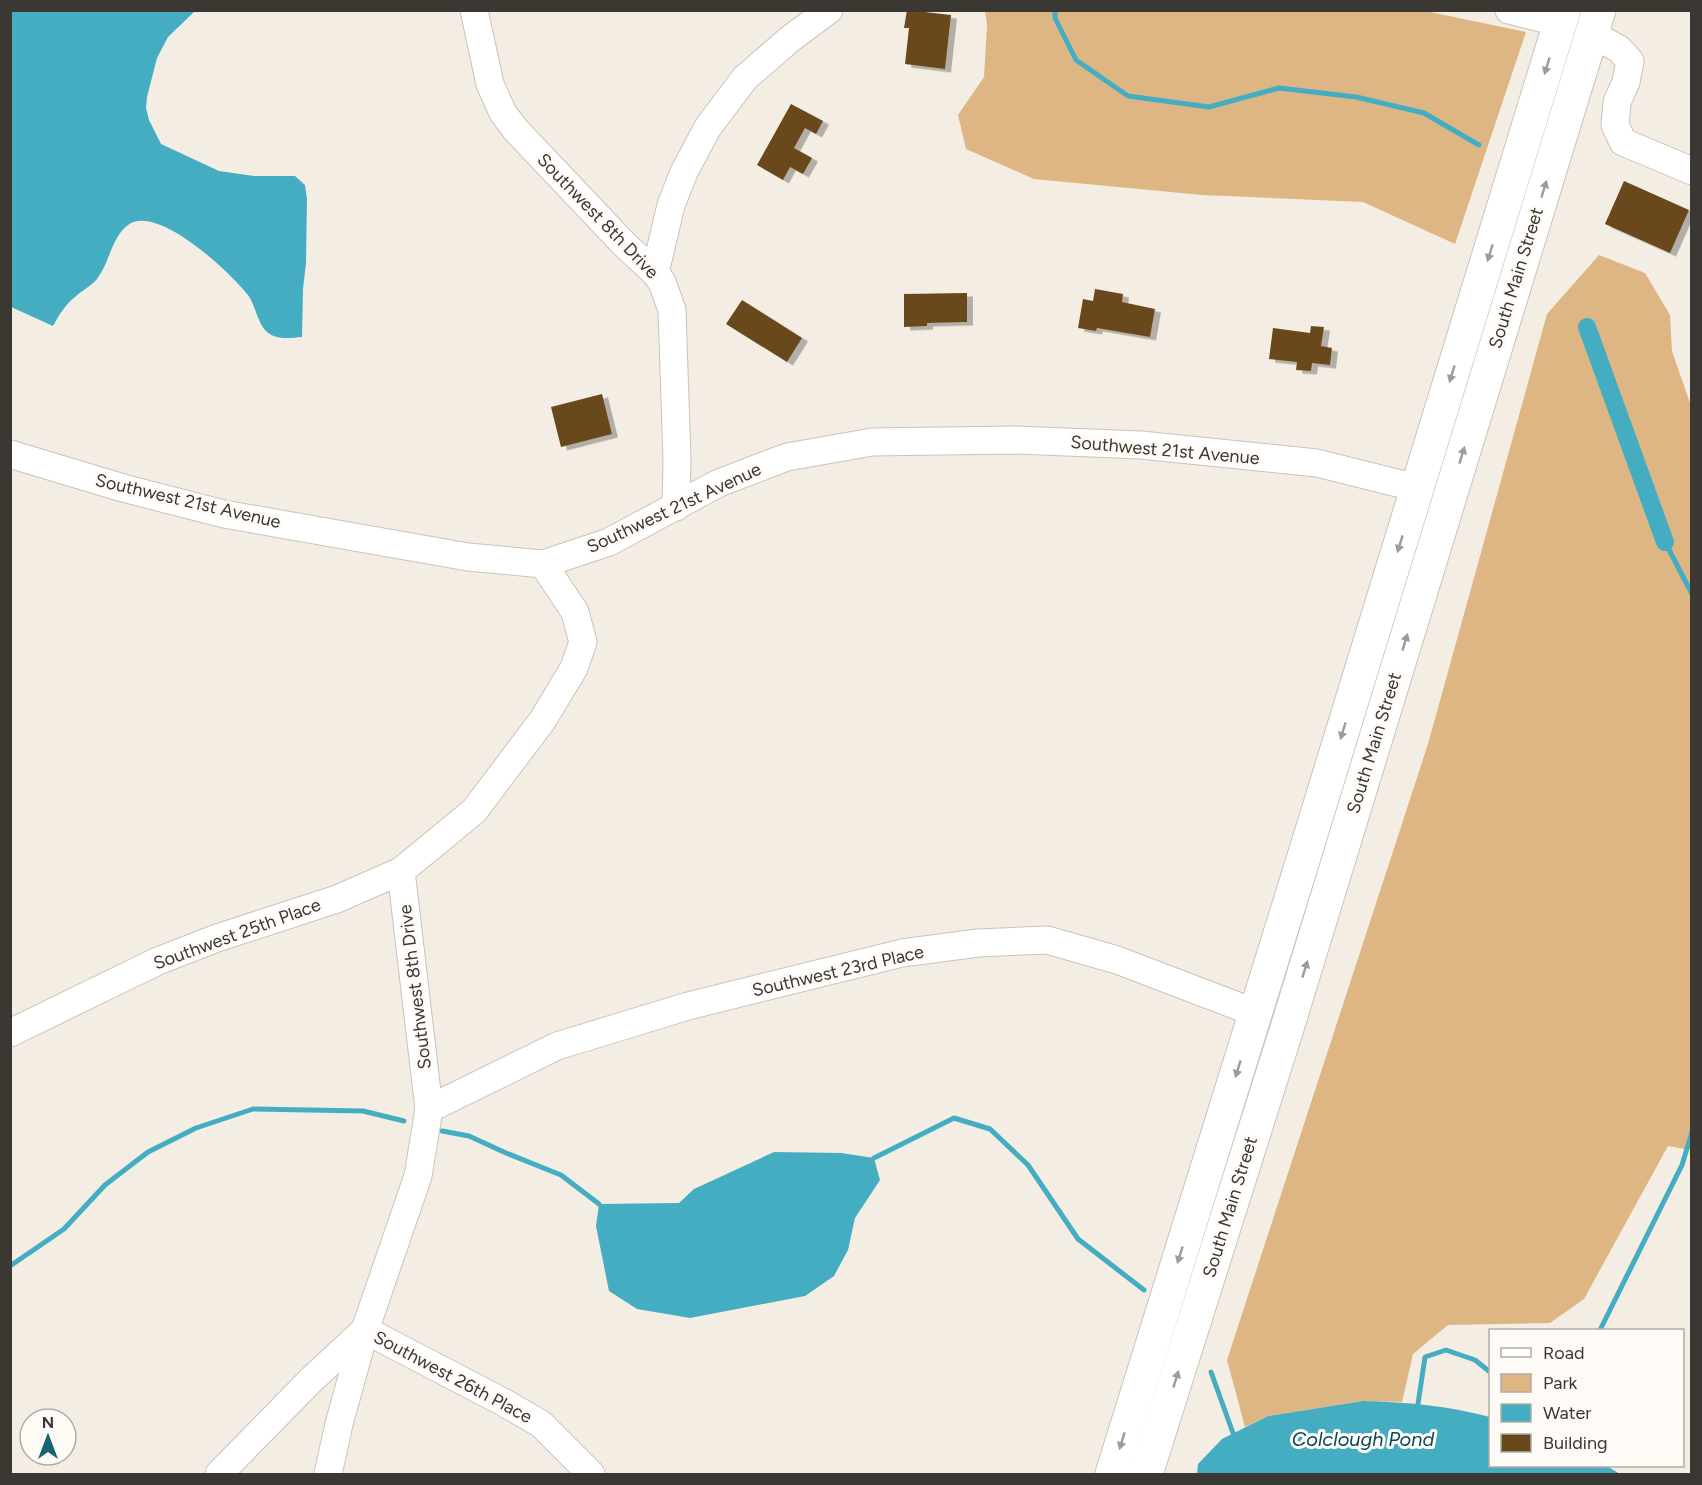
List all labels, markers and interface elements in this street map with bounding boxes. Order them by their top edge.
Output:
one-way arrow [1542,57,1551,75]
street label: Southwest 8th Drive [533,149,664,283]
one-way arrow [1540,180,1549,198]
street label: South Main Street [1484,205,1548,351]
one-way arrow [1485,244,1494,262]
one-way arrow [1447,365,1457,383]
street label: Southwest 21st Avenue [1070,431,1261,469]
one-way arrow [1458,446,1467,464]
street label: Southwest 21st Avenue [583,458,765,558]
street label: Southwest 21st Avenue [93,469,283,533]
one-way arrow [1395,535,1404,553]
one-way arrow [1401,633,1410,651]
street label: South Main Street [1342,670,1406,816]
one-way arrow [1338,722,1347,740]
street label: Southwest 25th Place [150,893,324,975]
street label: Southwest 8th Drive [394,903,436,1071]
street label: Southwest 23rd Place [750,940,926,1001]
one-way arrow [1301,960,1310,978]
one-way arrow [1233,1060,1242,1078]
street label: South Main Street [1198,1134,1262,1280]
one-way arrow [1175,1246,1184,1264]
street label: Southwest 26th Place [370,1326,536,1428]
legend [1489,1329,1684,1467]
text: Road [1543,1342,1584,1364]
one-way arrow [1172,1370,1181,1388]
text: Park [1543,1372,1578,1394]
text: Water [1543,1402,1591,1424]
north arrow [18,1407,78,1467]
text: N [42,1413,54,1432]
water label: Colclough Pond [1292,1427,1434,1451]
one-way arrow [1117,1432,1126,1450]
text: Building [1543,1432,1608,1454]

